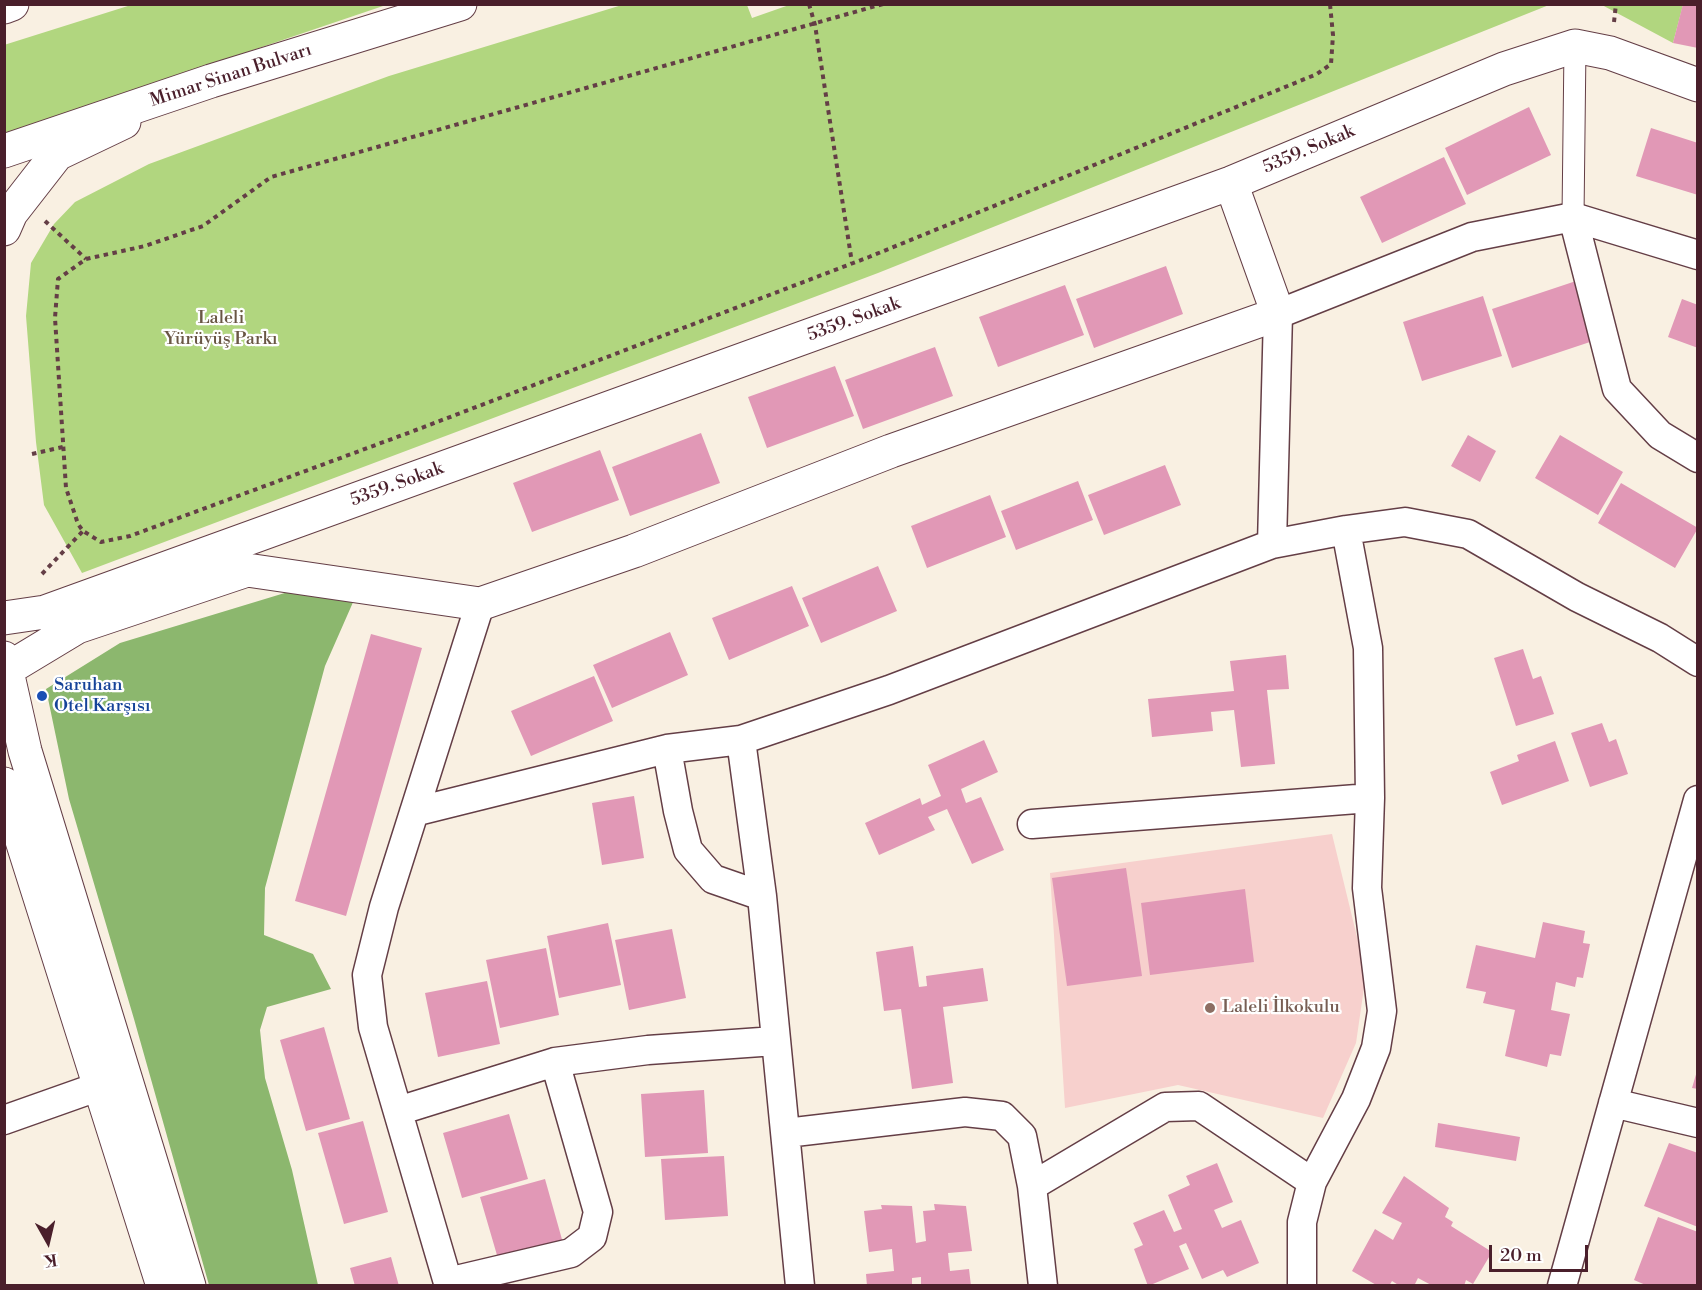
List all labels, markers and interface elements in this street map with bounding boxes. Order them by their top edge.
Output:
street label: Mimar Sinan Bulvarı [147,40,315,112]
street label: 5359. Sokak [1260,121,1358,179]
street label: 5359. Sokak [805,293,903,347]
park label: Laleli Yürüyüş Parkı [164,308,278,350]
street label: 5359. Sokak [348,458,446,512]
place label: Saruhan Otel Karşısı [54,675,151,718]
marker: Saruhan Otel Karşısı [35,689,49,703]
place label: Laleli İlkokulu [1222,997,1340,1019]
marker: Laleli İlkokulu [1203,1001,1217,1015]
north arrow [18,1212,78,1272]
scale bar [1492,1233,1591,1271]
text: 20 m [1500,1244,1542,1267]
text: K [43,1249,58,1271]

